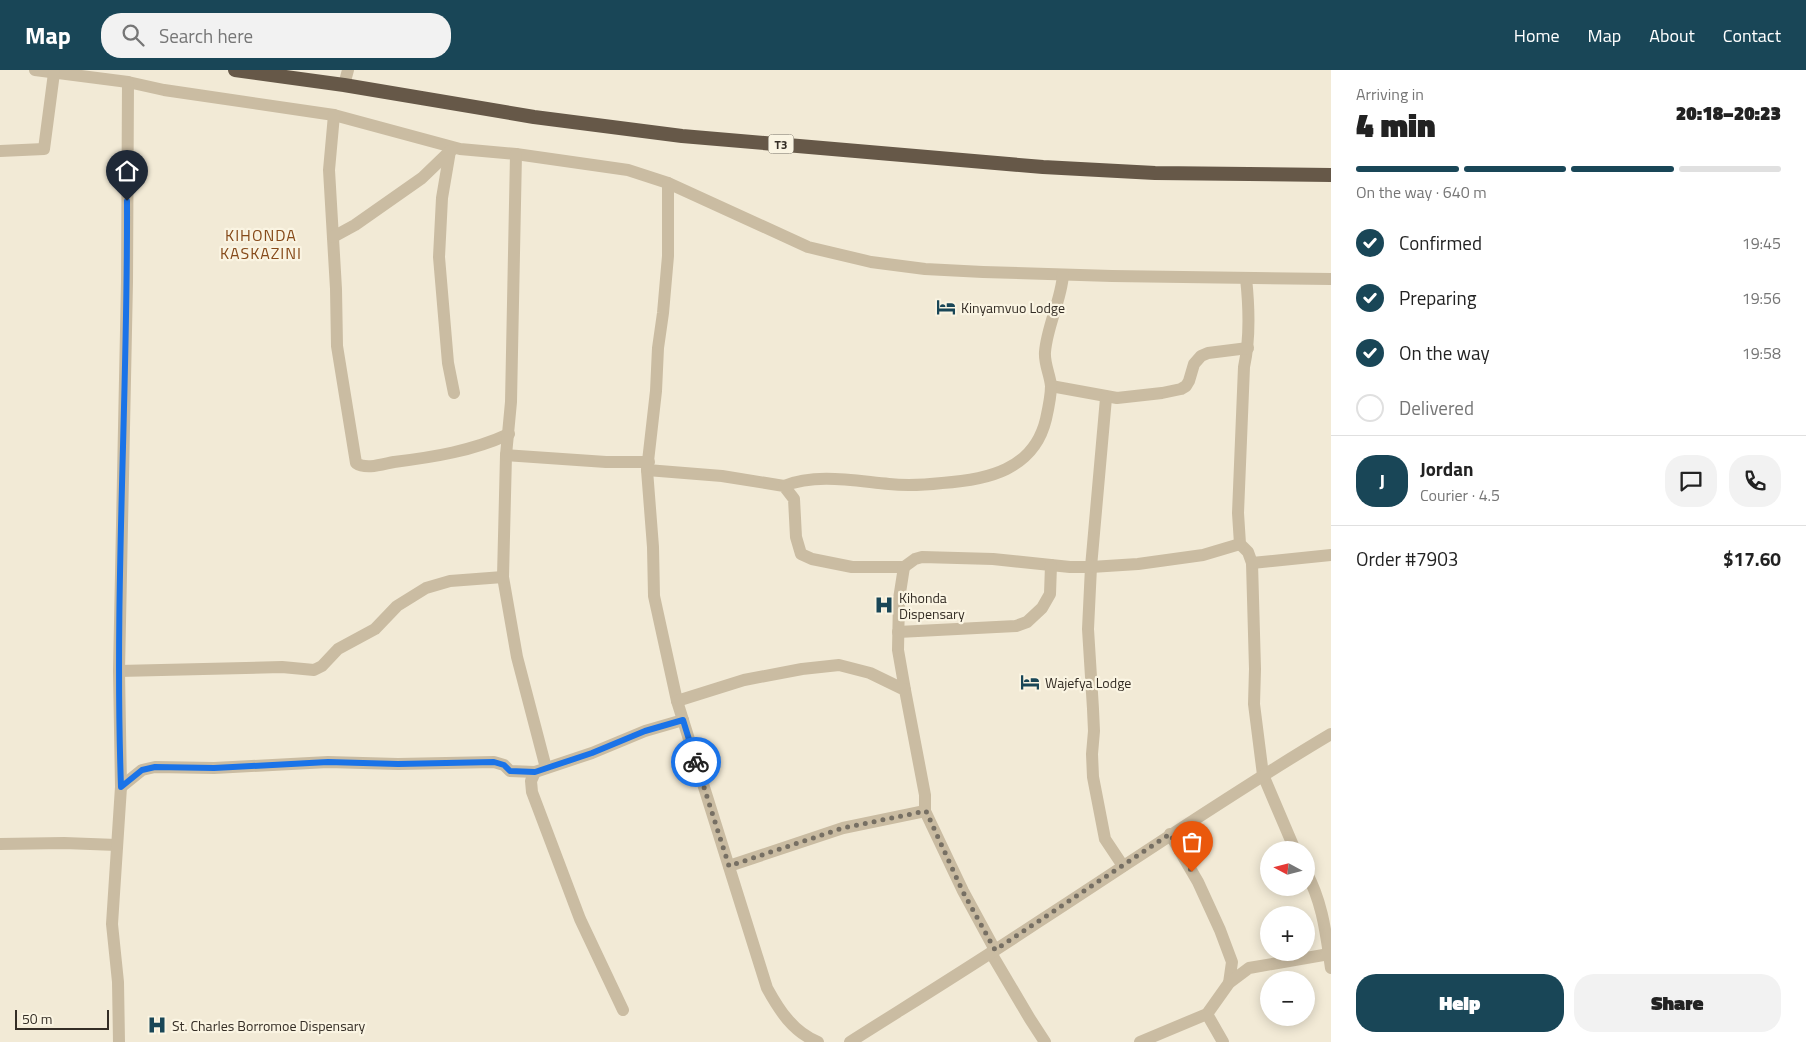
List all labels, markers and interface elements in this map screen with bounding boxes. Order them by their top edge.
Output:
search box [101,13,451,58]
text: Map [25,17,71,53]
icon: search [119,21,147,49]
text: Search here [159,21,253,50]
text: Home [1514,22,1560,49]
text: Map [1588,22,1621,49]
text: About [1649,22,1695,49]
text: Contact [1723,22,1781,49]
text: Arriving in [1356,82,1424,106]
text: 20:18–20:23 [1676,98,1781,127]
text: 4 min [1356,101,1436,149]
road number: T3 [768,134,794,154]
pin [106,150,148,201]
icon: home [113,157,141,185]
text: On the way · 640 m [1356,180,1487,204]
district label: KIHONDA KASKAZINI [220,223,302,265]
text: Confirmed [1399,228,1482,257]
icon: check [1356,229,1384,257]
text: 19:45 [1742,231,1781,255]
text: Preparing [1399,283,1476,312]
icon: check [1356,284,1384,312]
text: 19:56 [1742,286,1781,310]
hotel icon: Kinyamvuo Lodge [935,296,957,318]
place label: Kinyamvuo Lodge [961,297,1065,318]
text: On the way [1399,338,1490,367]
icon: check [1356,339,1384,367]
text: 19:58 [1742,341,1781,365]
text: Delivered [1399,393,1474,422]
text: Jordan [1420,454,1473,483]
button: chat [1665,455,1717,507]
button: phone [1729,455,1781,507]
text: J [1379,466,1385,495]
text: Courier · 4.5 [1420,483,1500,507]
text: Order #7903 [1356,544,1458,573]
text: $17.60 [1723,544,1781,573]
place label: Kihonda Dispensary [899,587,965,624]
hospital icon: Kihonda Dispensary [873,594,895,616]
hotel icon: Wajefya Lodge [1019,671,1041,693]
place label: Wajefya Lodge [1045,672,1131,693]
courier [671,737,721,787]
icon: bike [682,748,710,776]
pin [1171,821,1213,872]
icon: bag [1178,828,1206,856]
north arrow [1260,841,1315,896]
map controls [1260,841,1315,1026]
button: + [1260,906,1315,961]
button: − [1260,971,1315,1026]
button: Help [1356,974,1564,1032]
button: Share [1574,974,1781,1032]
scale bar [15,1007,109,1030]
text: 50 m [22,1008,52,1029]
hospital icon: St. Charles Borromoe Dispensary [146,1014,168,1036]
place label: St. Charles Borromoe Dispensary [172,1015,366,1036]

